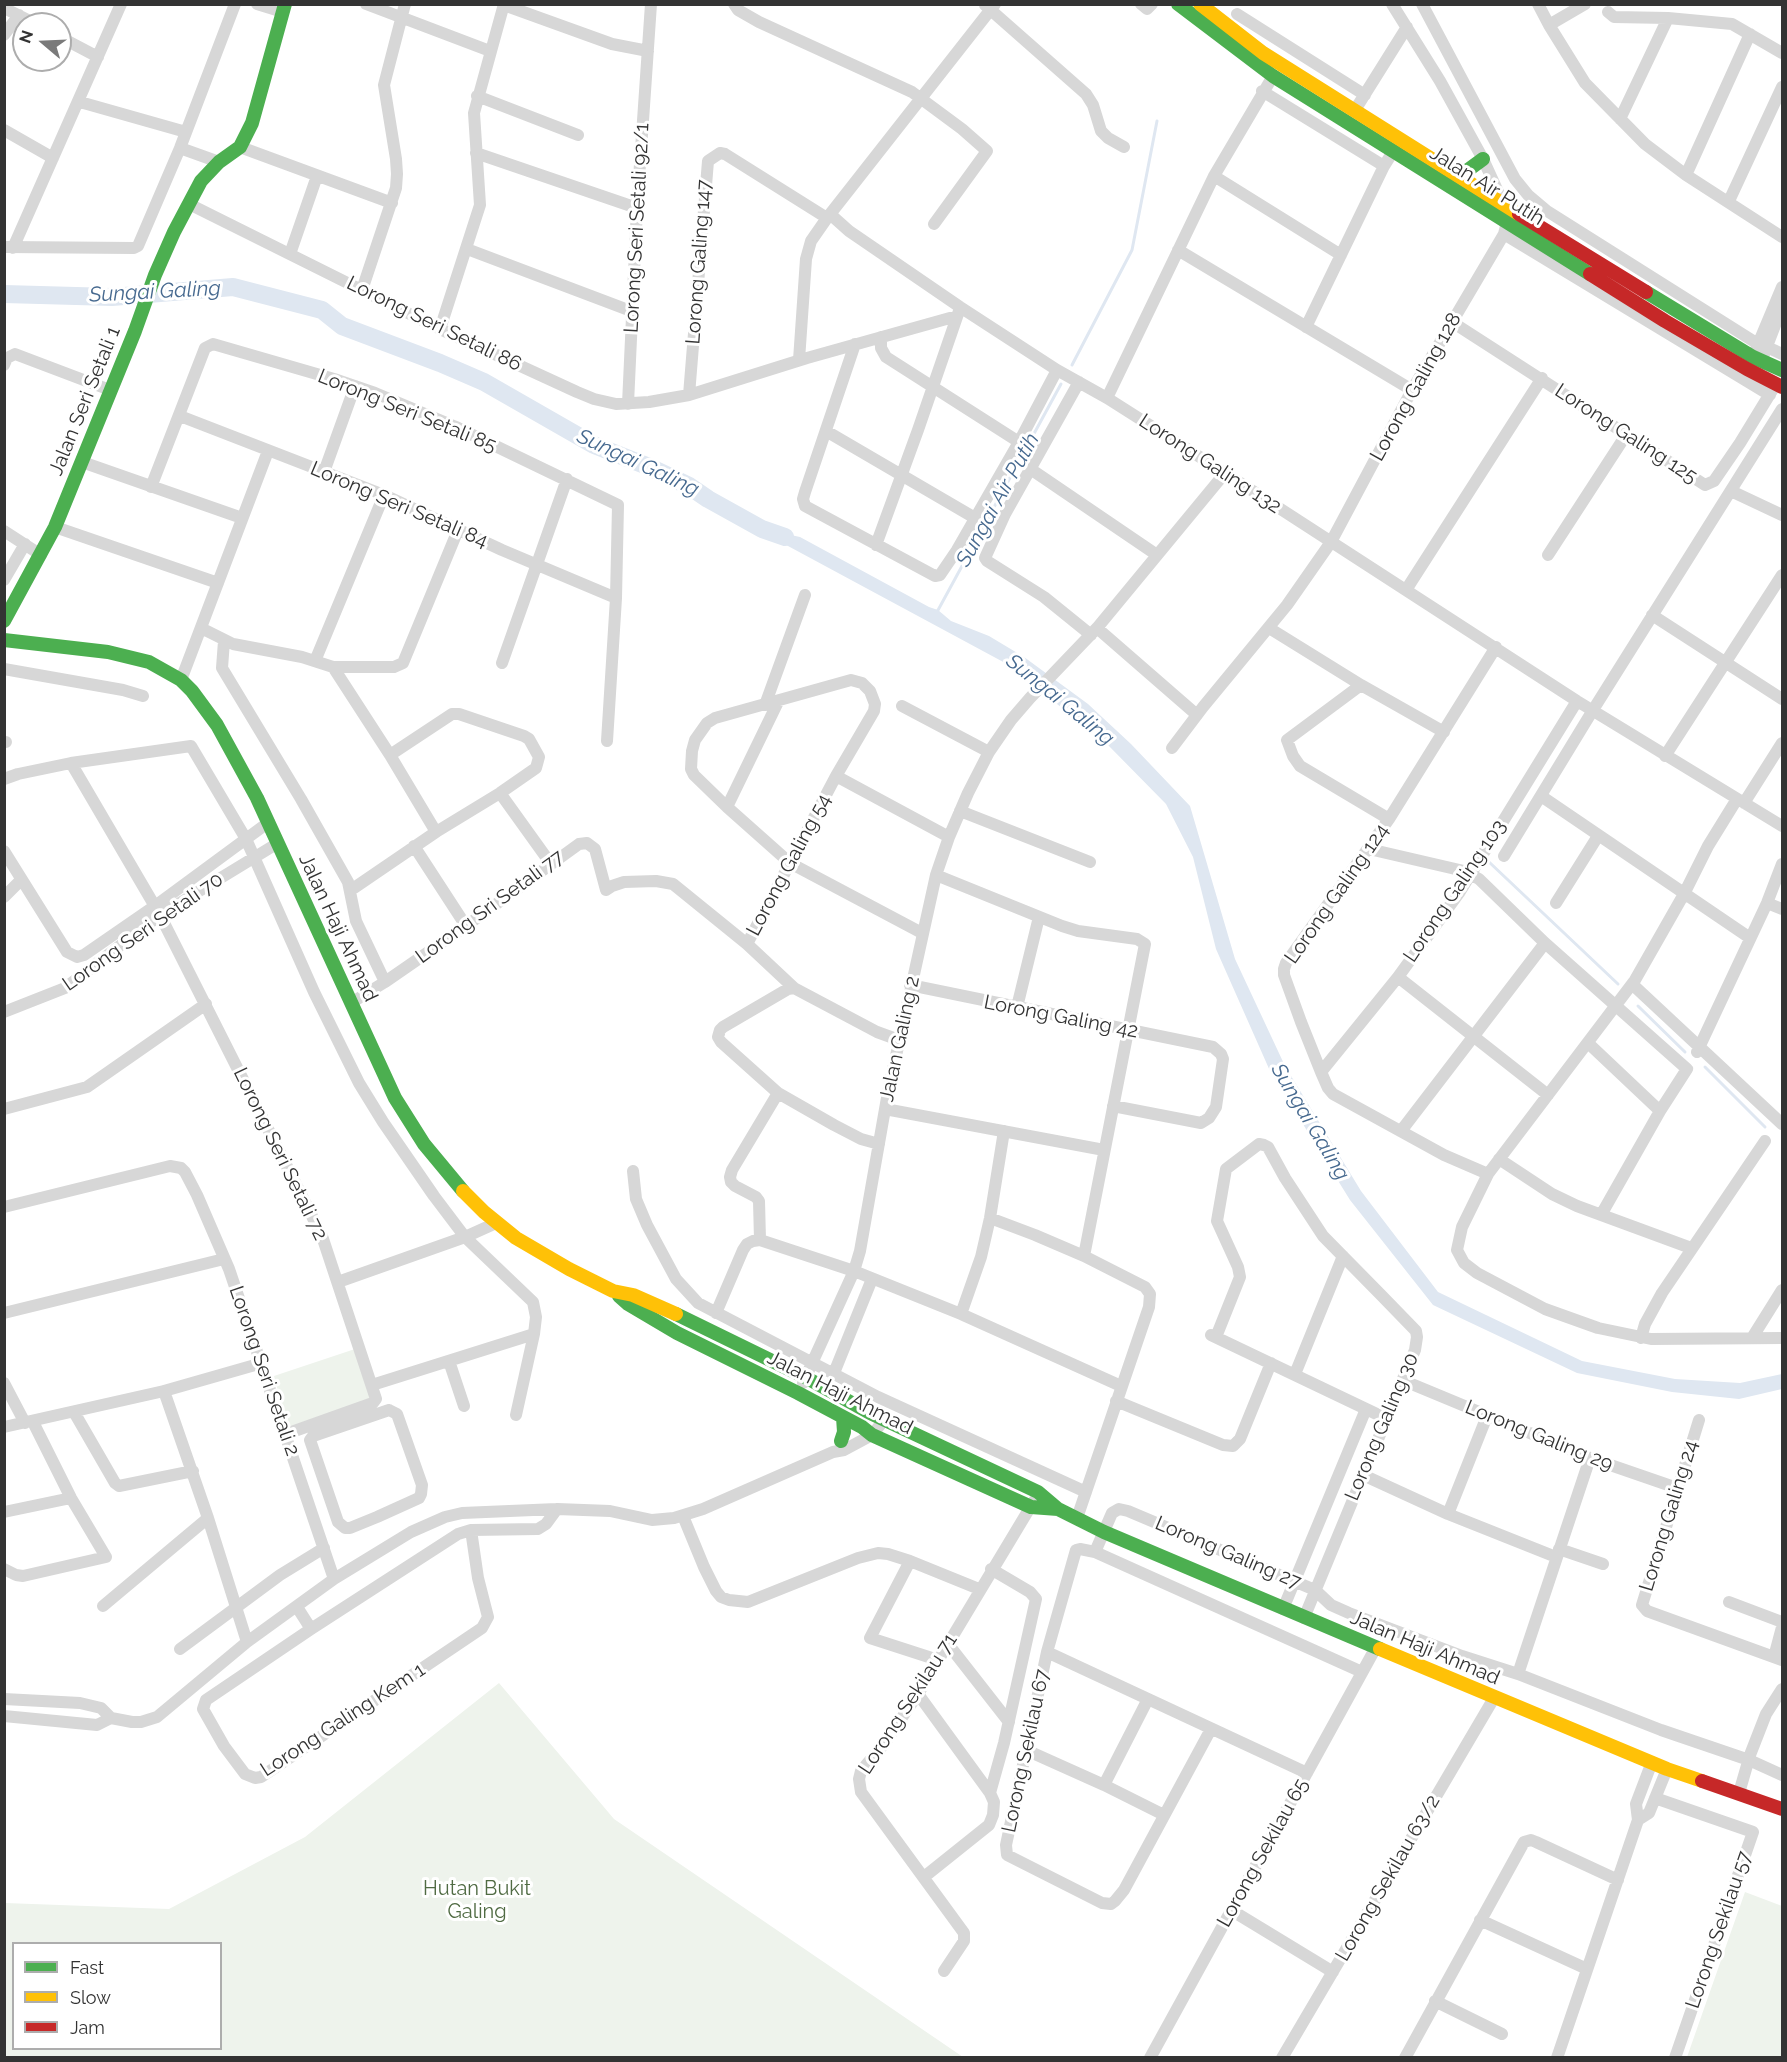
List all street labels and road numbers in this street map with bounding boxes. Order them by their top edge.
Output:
street label: Lorong Seri Setali 92/1 [620,122,654,334]
street label: Jalan Air Putih [1425,141,1549,231]
street label: Lorong Galing 147 [681,179,717,345]
street label: Lorong Seri Setali 86 [343,271,525,377]
street label: Lorong Galing 128 [1365,309,1467,465]
street label: Jalan Seri Setali 1 [44,323,126,479]
street label: Lorong Seri Setali 85 [314,364,500,458]
street label: Lorong Galing 125 [1550,379,1702,489]
street label: Lorong Galing 132 [1134,409,1286,519]
street label: Lorong Seri Setali 84 [307,457,491,553]
street label: Lorong Galing 54 [742,790,836,940]
street label: Lorong Galing 103 [1398,815,1512,967]
street label: Lorong Galing 124 [1280,819,1394,969]
street label: Lorong Sri Setali 77 [411,845,569,969]
street label: Jalan Haji Ahmad [293,850,383,1006]
street label: Lorong Seri Setali 70 [58,868,228,996]
street label: Jalan Galing 2 [875,974,925,1104]
street label: Lorong Galing 42 [982,990,1140,1044]
street label: Lorong Seri Setali 72 [228,1064,332,1244]
street label: Lorong Seri Setali 2 [224,1283,304,1459]
street label: Jalan Haji Ahmad [763,1346,917,1440]
street label: Lorong Galing 30 [1340,1350,1424,1504]
street label: Lorong Galing 29 [1462,1395,1616,1477]
street label: Lorong Galing 24 [1635,1438,1703,1594]
street label: Lorong Galing 27 [1151,1511,1305,1595]
street label: Jalan Haji Ahmad [1347,1606,1503,1690]
street label: Lorong Sekilau 71 [854,1629,962,1779]
street label: Lorong Galing Kem 1 [256,1658,430,1782]
street label: Lorong Sekilau 67 [997,1667,1055,1835]
street label: Lorong Sekilau 65 [1212,1775,1314,1931]
street label: Lorong Sekilau 63/2 [1331,1791,1445,1965]
street label: Lorong Sekilau 57 [1681,1848,1757,2012]

